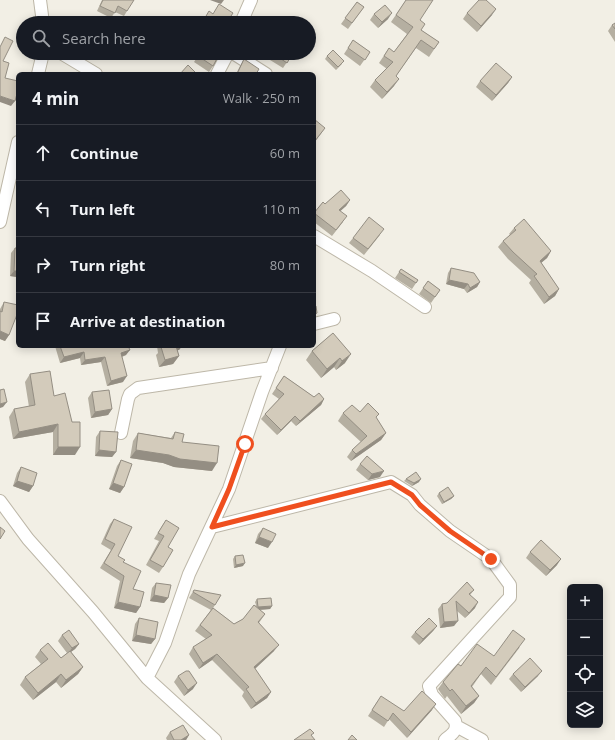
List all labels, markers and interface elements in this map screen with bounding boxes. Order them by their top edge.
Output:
search box [16,16,316,60]
icon: search [30,27,52,49]
text: Search here [62,28,146,48]
text: 4 min [32,87,79,110]
text: Walk · 250 m [223,89,300,107]
icon: ahead [32,142,54,164]
text: Continue [70,143,138,163]
text: 60 m [270,144,300,162]
icon: left [32,198,54,220]
text: Turn left [70,199,135,219]
text: 110 m [262,200,300,218]
icon: right [32,254,54,276]
text: Turn right [70,255,145,275]
text: 80 m [270,256,300,274]
icon: arrive [32,310,54,332]
text: Arrive at destination [70,311,225,331]
route start [236,435,254,453]
route end [482,550,500,568]
map controls [567,584,603,728]
button: + [567,584,603,620]
button: − [567,620,603,656]
button: locate [567,656,603,692]
button: layers [567,692,603,728]

